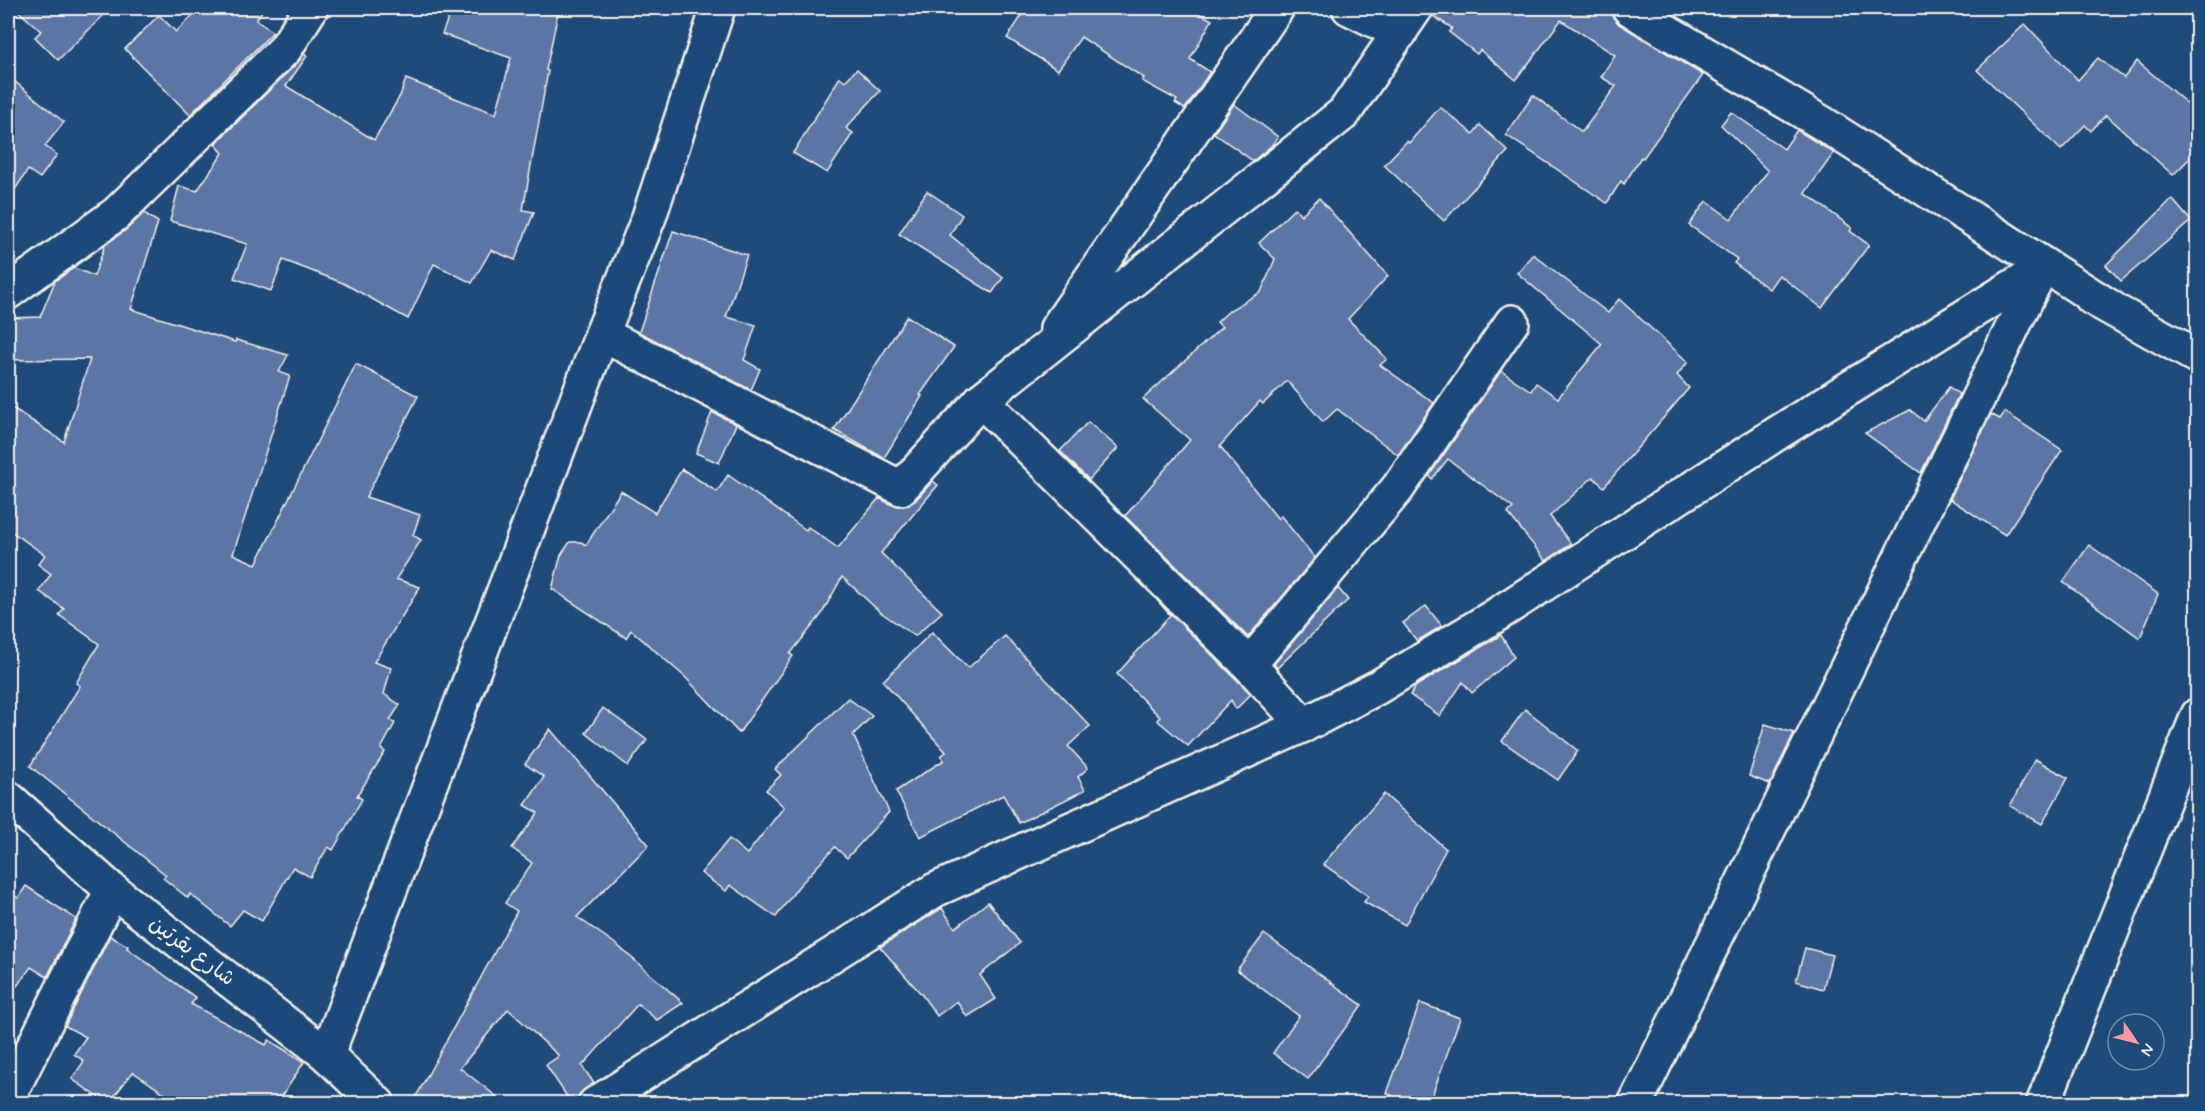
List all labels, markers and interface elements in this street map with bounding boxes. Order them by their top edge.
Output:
street label: شارع بقرتين [143,909,241,993]
north arrow [2106,1012,2166,1072]
text: N [2135,1039,2159,1060]

